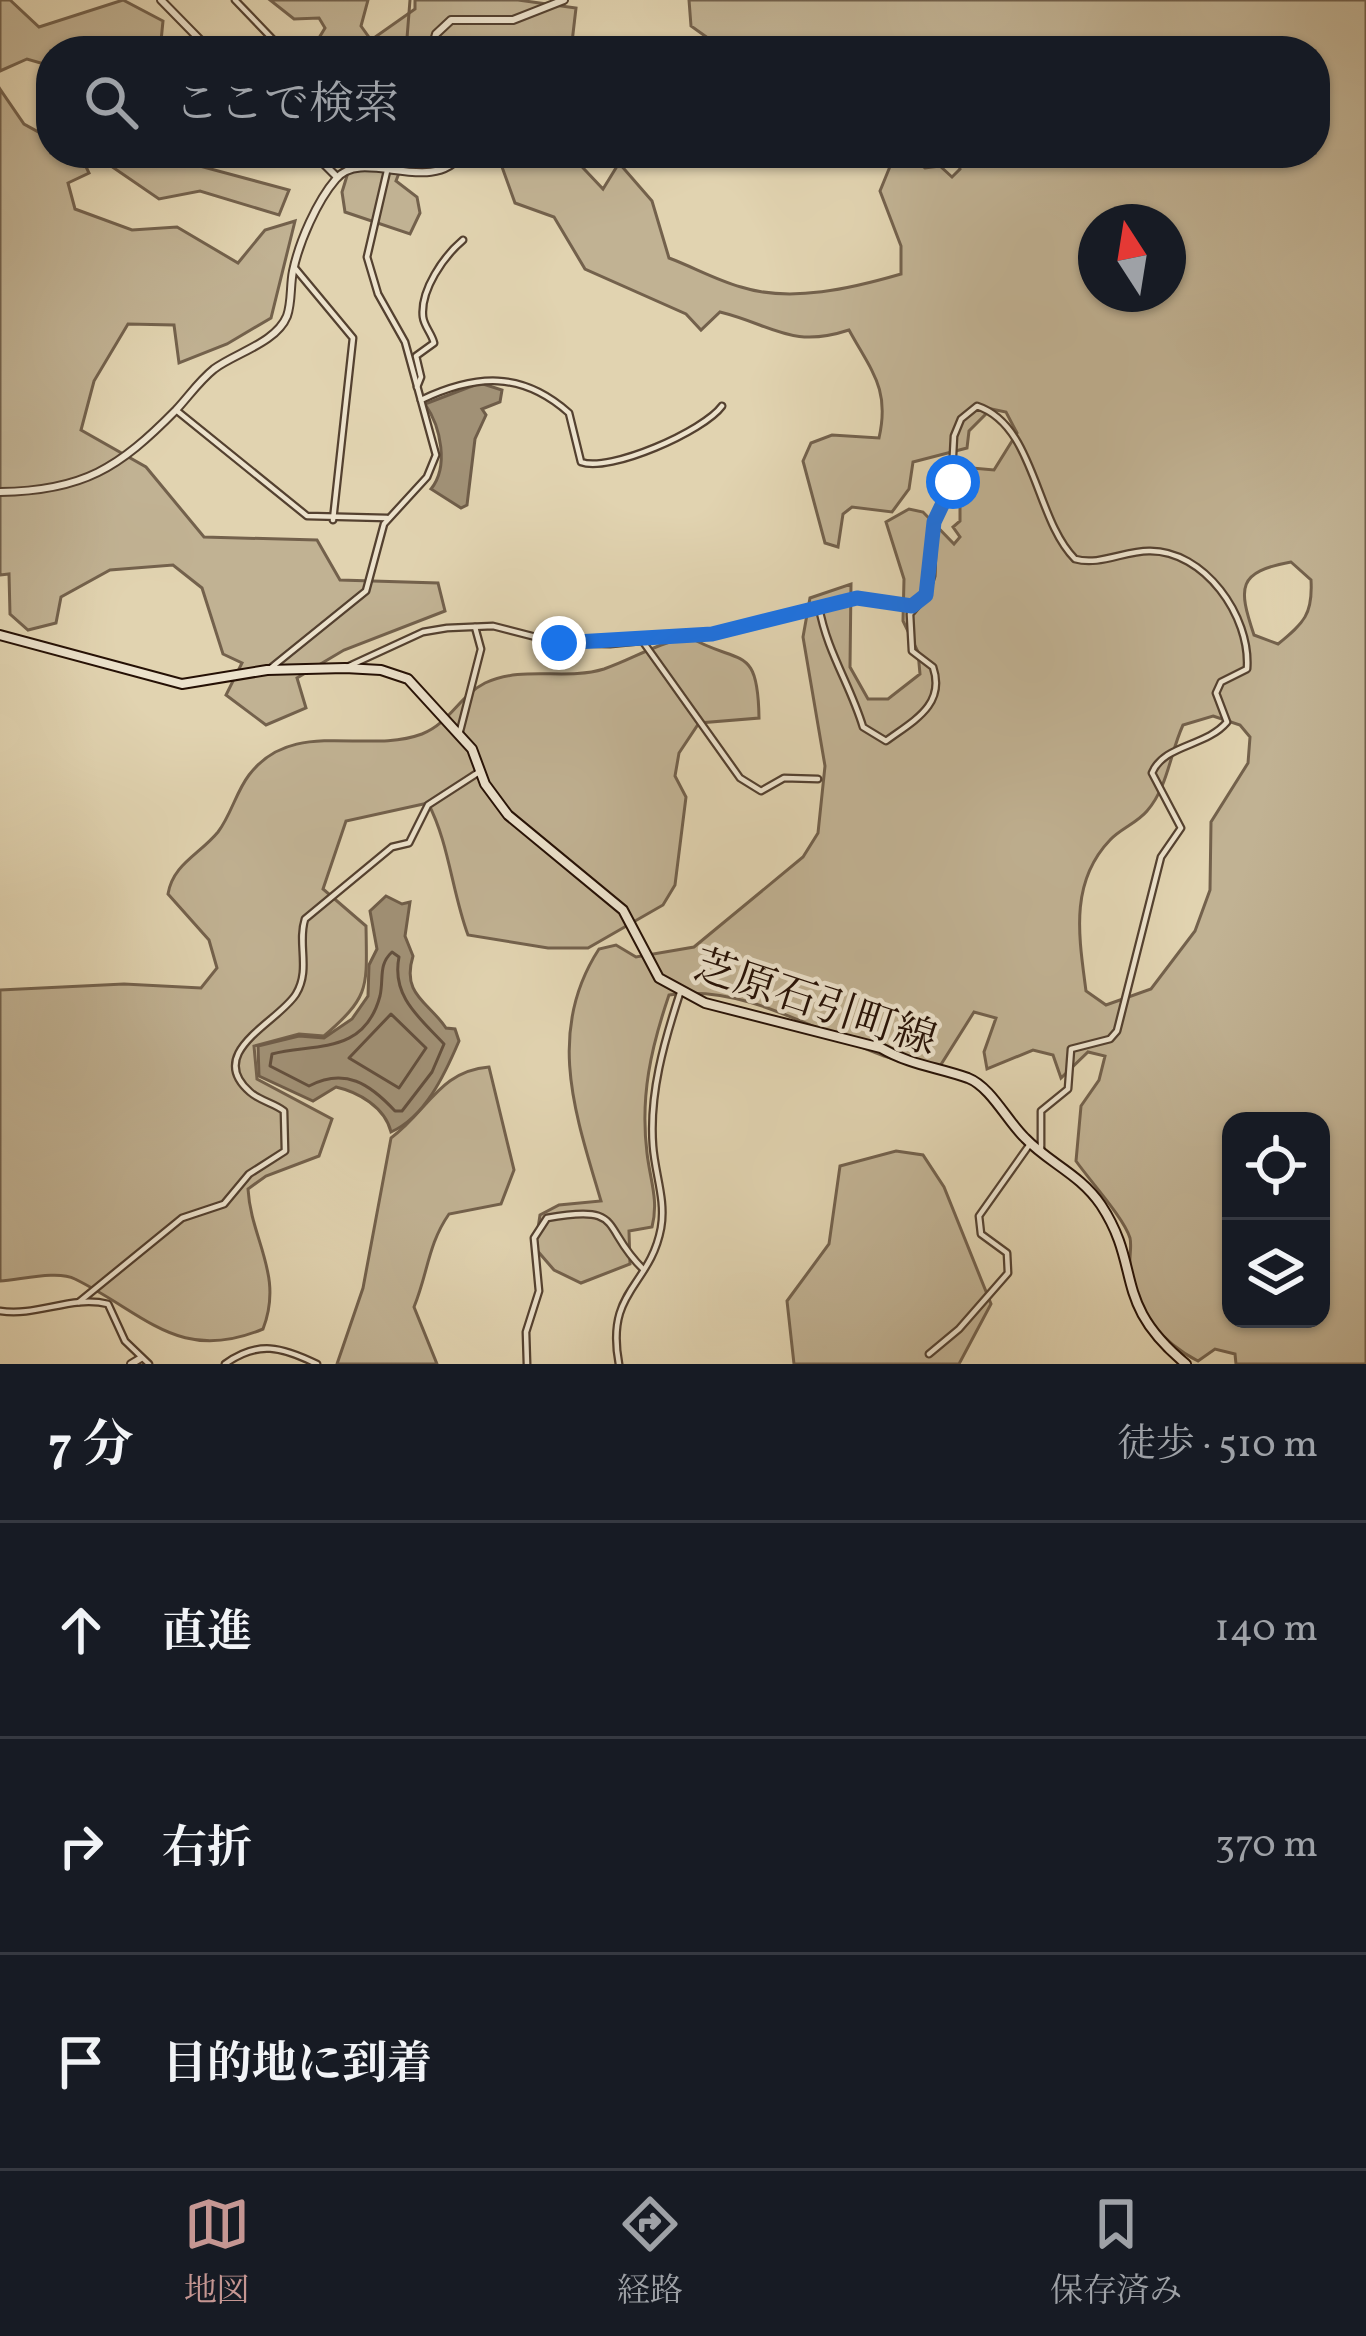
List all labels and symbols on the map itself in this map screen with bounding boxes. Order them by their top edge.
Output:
north arrow [1078,204,1186,312]
route start [926,455,980,509]
route end [532,616,586,670]
street label: 芝原石引町線 [686,938,944,1072]

